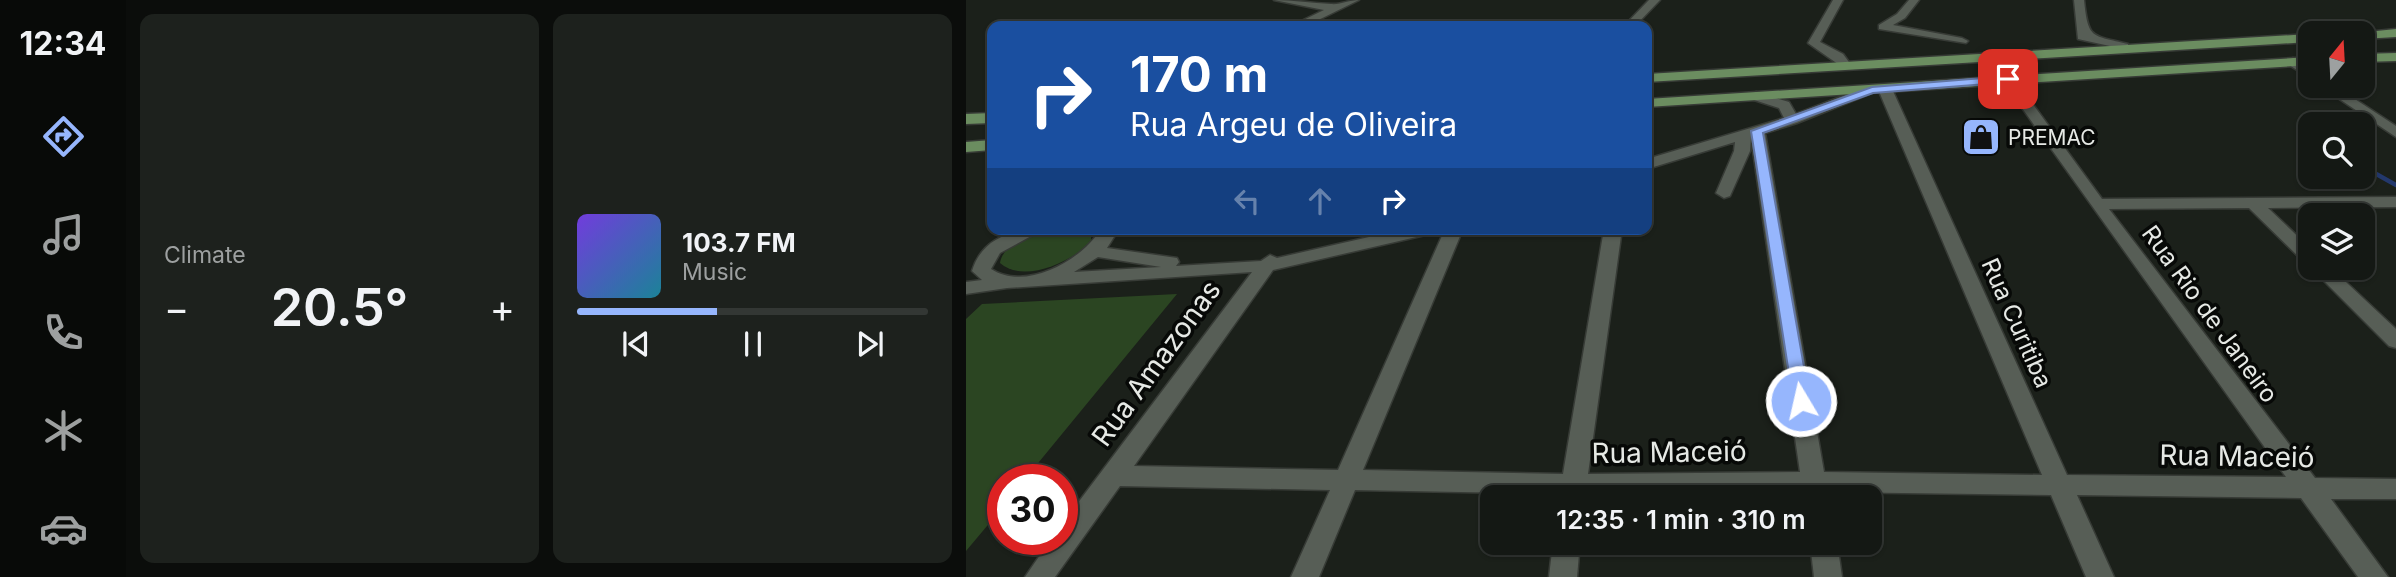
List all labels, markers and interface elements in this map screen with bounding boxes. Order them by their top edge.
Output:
north arrow [2298,21,2375,98]
map controls [2298,21,2375,280]
text: 12:34 [20,24,106,63]
text: 170 m [1130,45,1268,104]
icon: right [1015,49,1106,140]
pin [1978,49,2038,109]
icon: arrive [1989,60,2027,98]
text: Rua Argeu de Oliveira [1130,105,1457,144]
icon: directions [39,112,88,161]
button: search [2298,112,2375,189]
shop icon: PREMAC [1960,116,2002,158]
place label: PREMAC [2008,125,2096,150]
icon: left [1228,182,1266,220]
icon: ahead [1301,182,1339,220]
icon: right [1374,182,1412,220]
button: layers [2298,203,2375,280]
icon: music [39,210,88,259]
street label: Rua Rio de Janeiro [2136,220,2284,408]
text: 103.7 FM [682,227,796,258]
text: Climate [164,241,246,269]
street label: Rua Curitiba [1976,254,2058,392]
text: Music [682,258,747,286]
street label: Rua Amazonas [1084,273,1228,453]
text: 20.5° [271,276,408,339]
text: − [164,285,189,331]
text: + [490,285,515,331]
icon: phone [39,308,88,357]
icon: previous [617,325,655,363]
icon: pause [734,325,772,363]
icon: next [851,325,889,363]
position arrow [1764,364,1838,438]
icon: climate [39,406,88,455]
street label: Rua Maceió [1591,434,1747,470]
street label: Rua Maceió [2159,438,2315,474]
speed limit sign: 30 [987,464,1078,555]
icon: car [39,504,88,553]
text: 12:35 · 1 min · 310 m [1556,504,1806,535]

